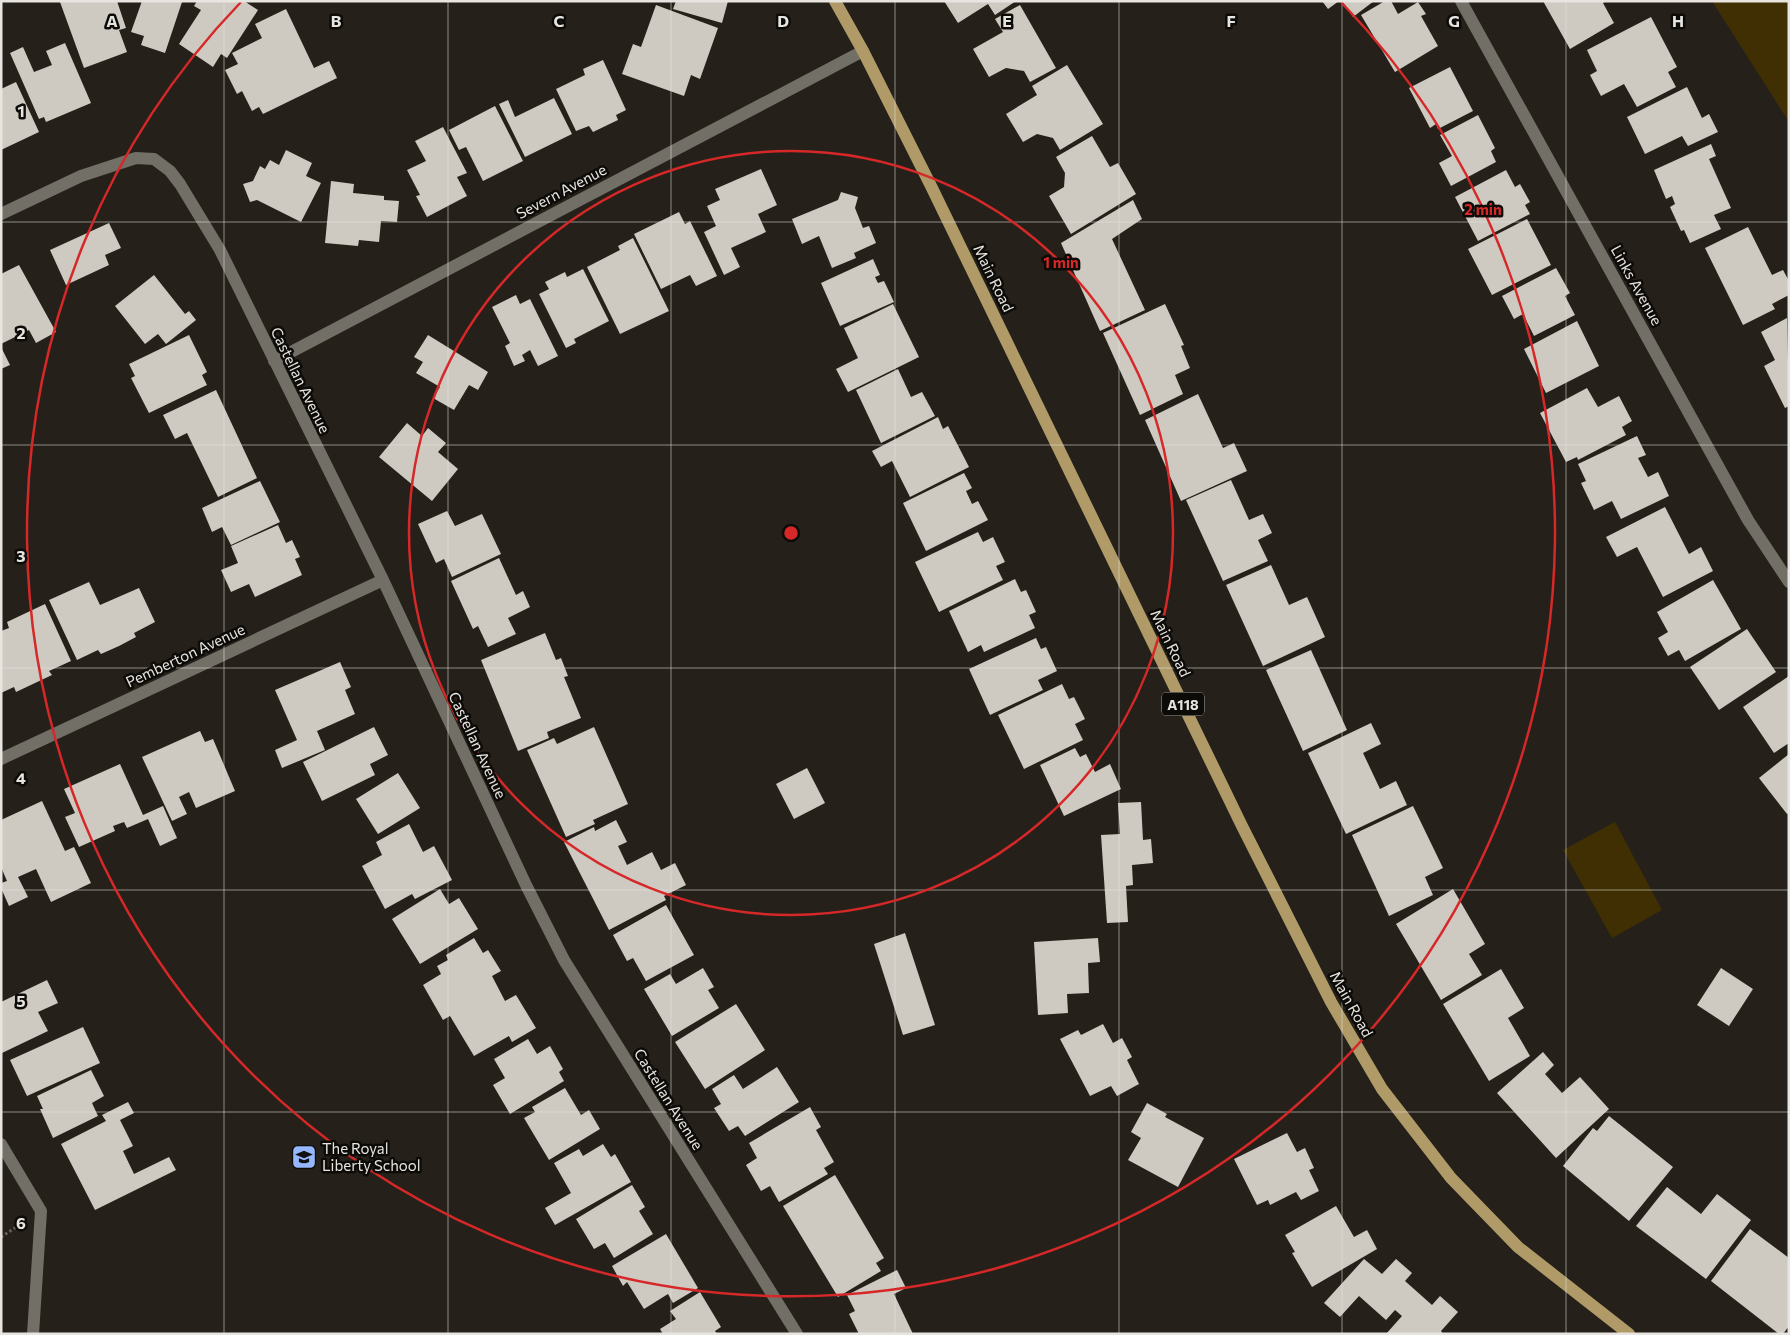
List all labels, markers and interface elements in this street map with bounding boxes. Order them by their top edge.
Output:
text: A [106,11,118,30]
text: B [331,11,342,30]
text: C [554,11,565,30]
text: D [777,11,789,30]
text: E [1002,11,1012,30]
text: F [1226,11,1236,30]
text: G [1448,11,1460,30]
text: H [1672,11,1684,30]
text: 1 [17,101,25,120]
street label: Severn Avenue [513,160,609,222]
text: 2 min [1464,200,1502,218]
street label: Main Road [970,242,1018,314]
street label: Links Avenue [1608,242,1666,328]
text: 1 min [1043,253,1079,271]
text: 2 [16,323,26,342]
street label: Castellan Avenue [268,324,335,436]
centre of rings [782,524,800,542]
text: 3 [16,546,26,565]
street label: Main Road [1147,607,1195,679]
street label: Pemberton Avenue [123,619,248,691]
street label: Castellan Avenue [445,689,511,801]
road number: A118 [1162,692,1204,716]
text: 4 [16,768,26,787]
street label: Main Road [1327,968,1377,1040]
text: 5 [16,991,26,1010]
street label: Castellan Avenue [631,1045,707,1153]
place label: The Royal Liberty School [322,1139,421,1174]
school or university icon: The Royal Liberty School [291,1144,317,1170]
text: 6 [16,1213,26,1232]

